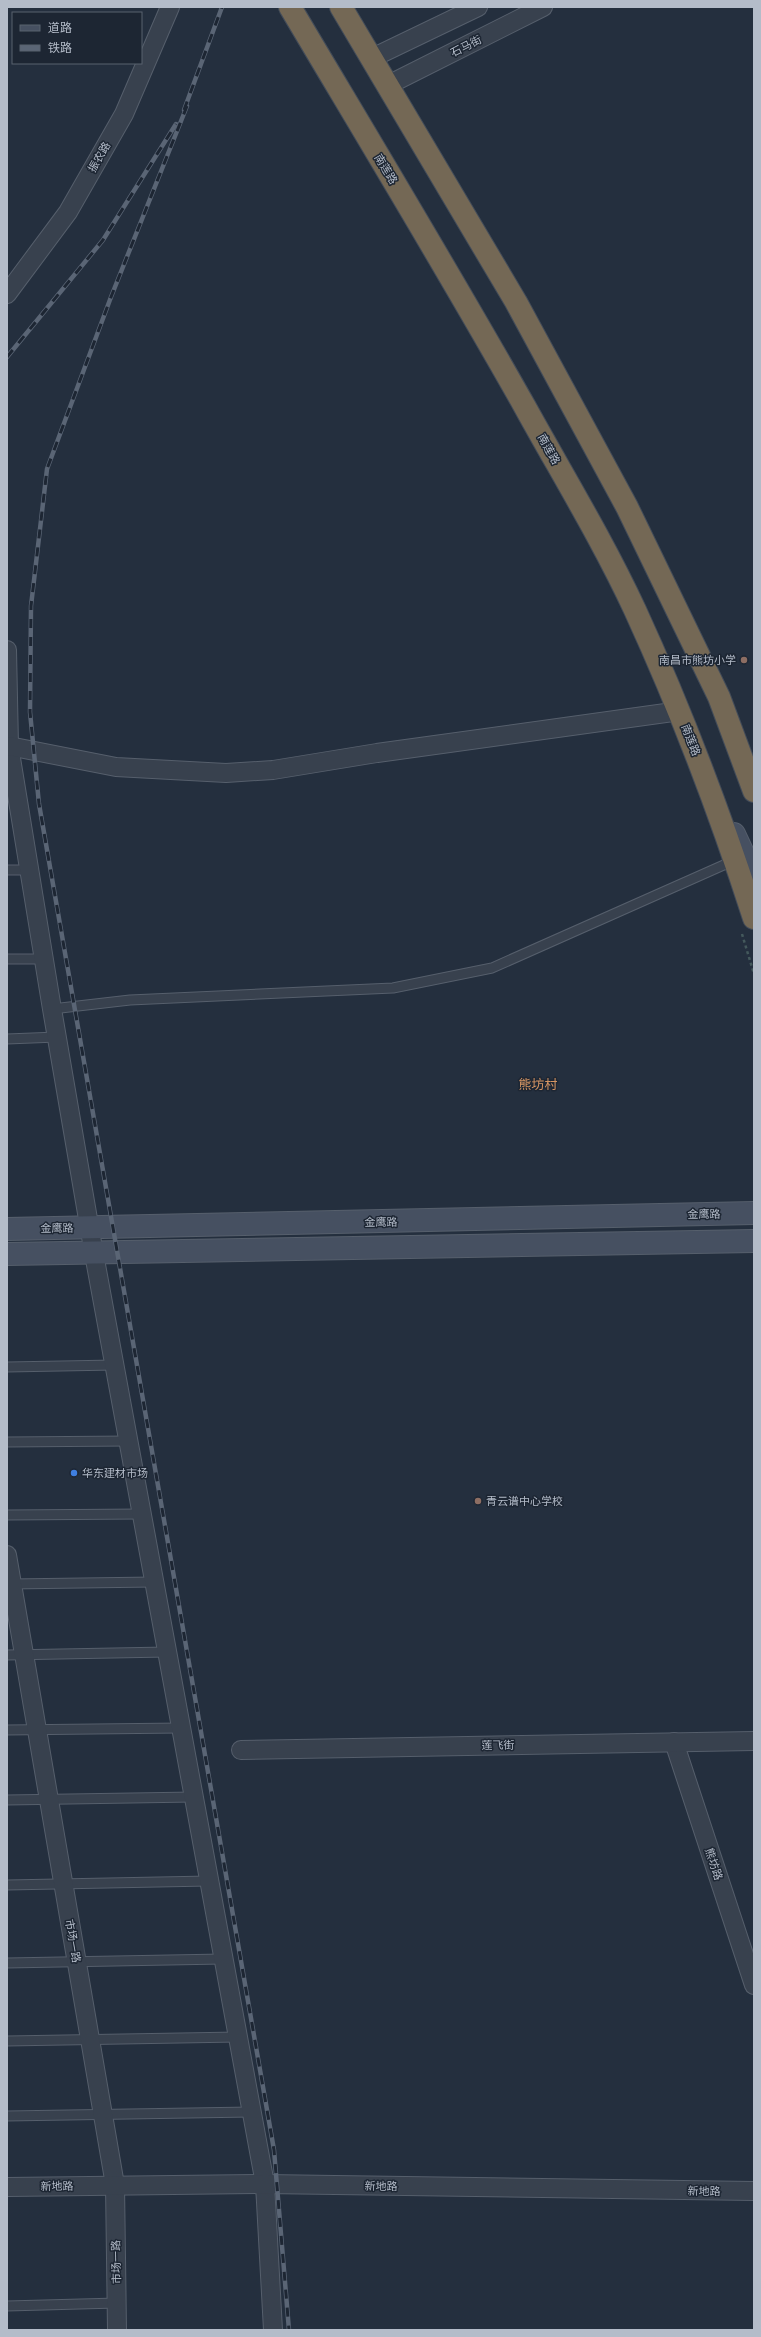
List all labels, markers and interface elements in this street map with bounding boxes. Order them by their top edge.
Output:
legend [12,12,142,64]
text: 道路 [48,21,72,35]
street label: 石马街 [449,33,484,60]
text: 铁路 [48,41,72,55]
street label: 振农路 [86,140,113,175]
street label: 南莲路 [372,152,400,187]
street label: 南莲路 [535,432,562,467]
place label: 南昌市熊坊小学 [659,654,736,667]
marker: 南昌市熊坊小学 [739,655,749,665]
street label: 南莲路 [679,722,703,758]
district label: 熊坊村 [518,1077,558,1092]
street label: 金鹰路 [687,1208,721,1221]
street label: 金鹰路 [364,1216,398,1229]
street label: 金鹰路 [40,1222,74,1235]
place label: 华东建材市场 [82,1467,148,1480]
marker: 华东建材市场 [69,1468,79,1478]
place label: 青云谱中心学校 [486,1495,563,1508]
marker: 青云谱中心学校 [473,1496,483,1506]
street label: 莲飞街 [481,1739,515,1752]
street label: 熊坊路 [702,1846,725,1882]
street label: 市场一路 [62,1918,83,1964]
street label: 新地路 [40,2180,74,2193]
street label: 新地路 [364,2180,398,2193]
street label: 新地路 [687,2185,721,2198]
street label: 市场一路 [110,2240,123,2284]

